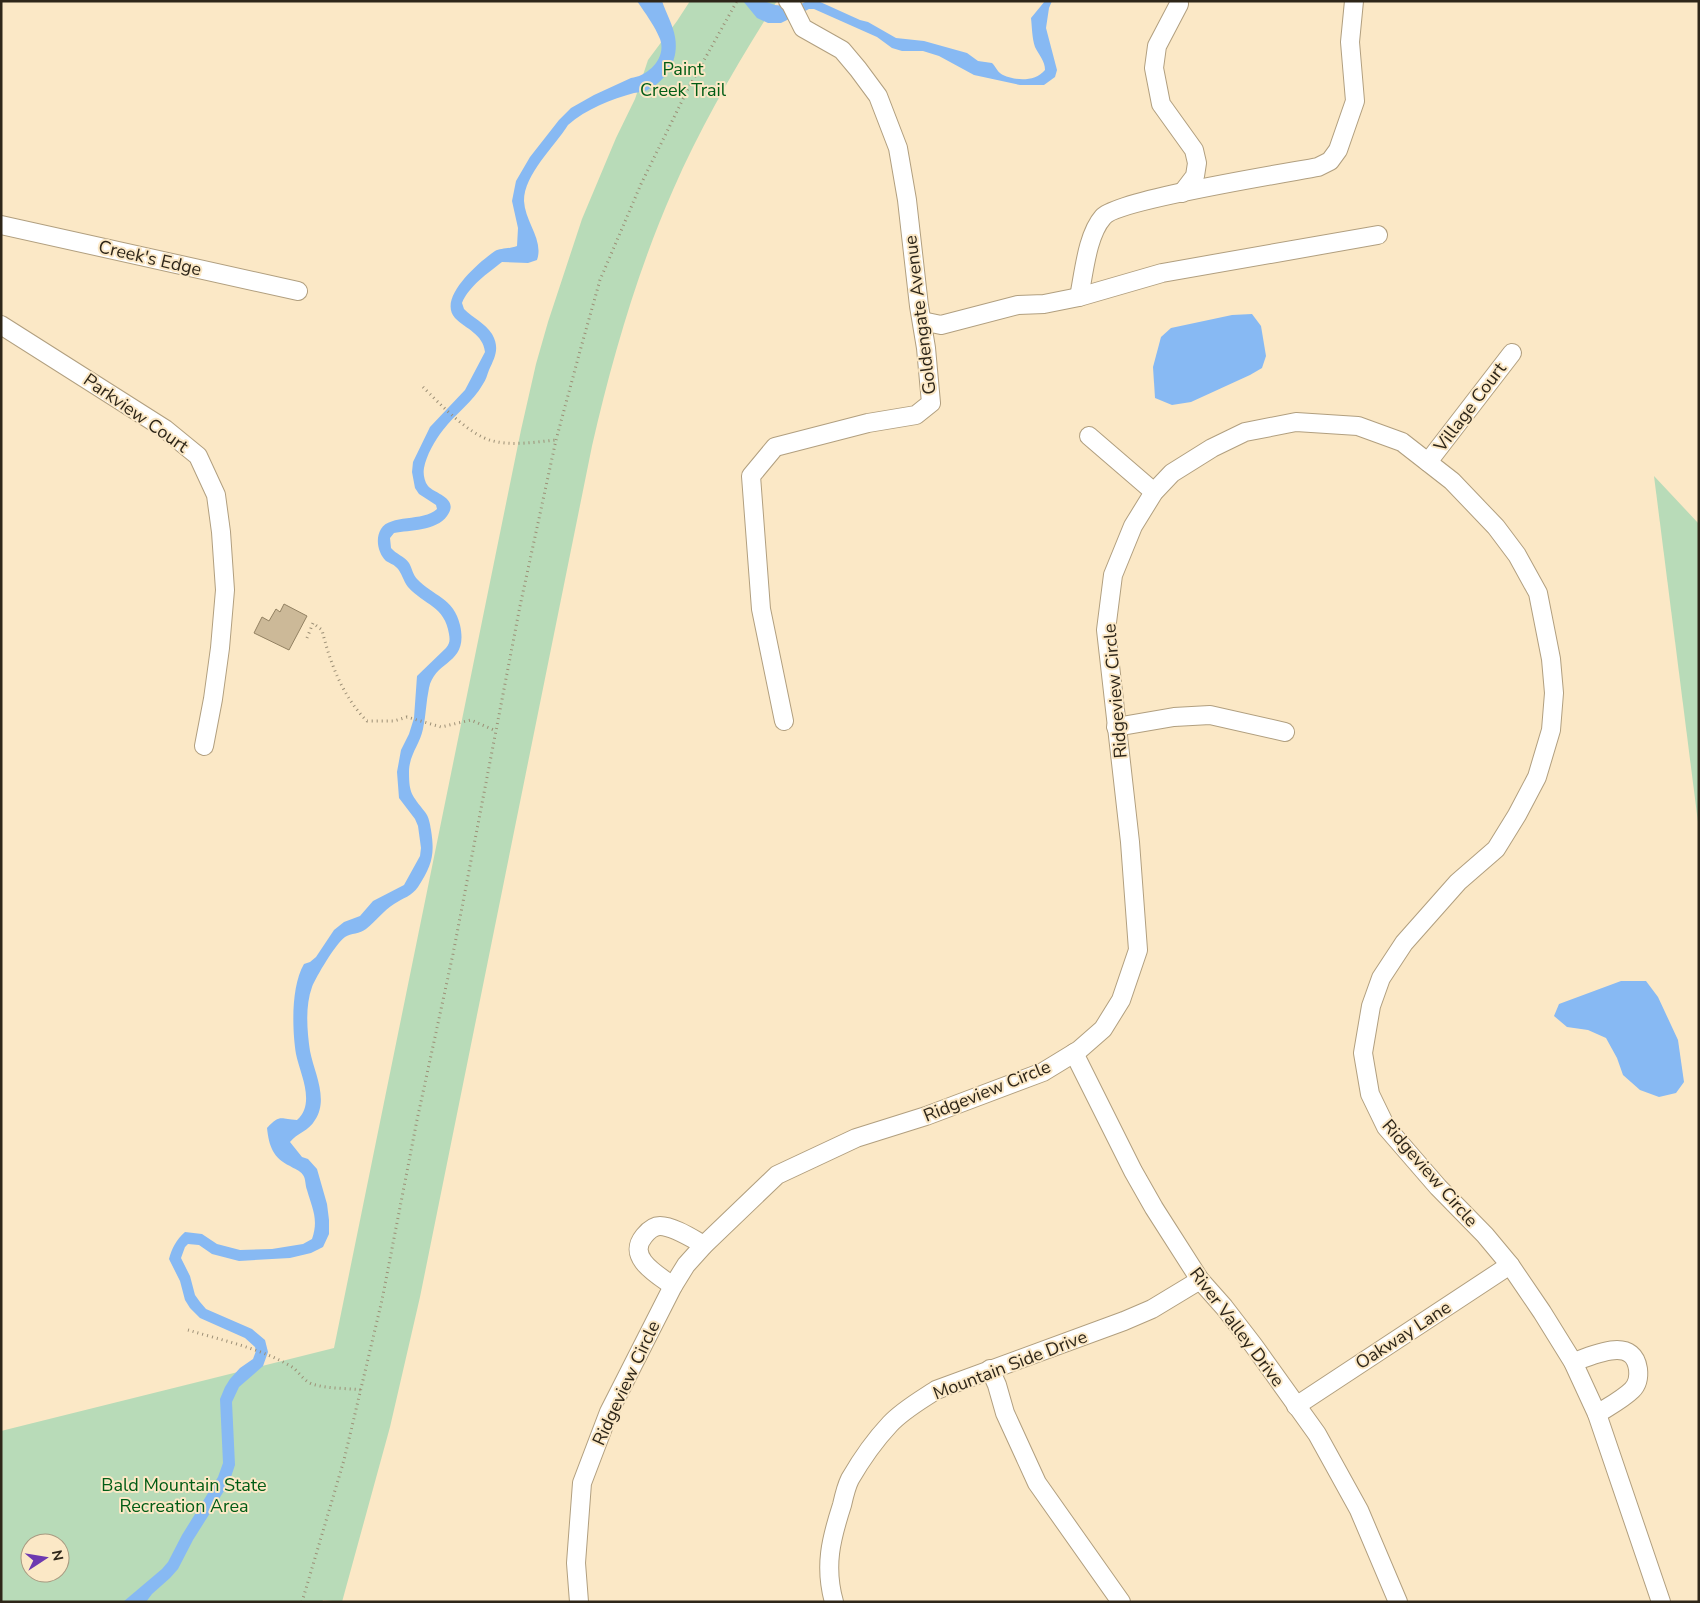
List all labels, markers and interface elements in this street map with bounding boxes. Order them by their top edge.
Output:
park label: Paint Creek Trail [640,57,727,102]
street label: Goldengate Avenue [898,234,942,396]
street label: Creek's Edge [96,235,204,281]
street label: Village Court [1428,357,1512,457]
street label: Parkview Court [79,368,194,459]
street label: Ridgeview Circle [1097,623,1133,759]
street label: Ridgeview Circle [920,1055,1054,1127]
street label: Ridgeview Circle [1377,1114,1483,1232]
street label: River Valley Drive [1184,1262,1290,1392]
street label: Oakway Lane [1351,1295,1455,1375]
street label: Ridgeview Circle [587,1317,665,1449]
street label: Mountain Side Drive [930,1325,1090,1405]
park label: Bald Mountain State Recreation Area [101,1473,267,1518]
north arrow [20,1533,70,1583]
text: N [47,1548,68,1563]

